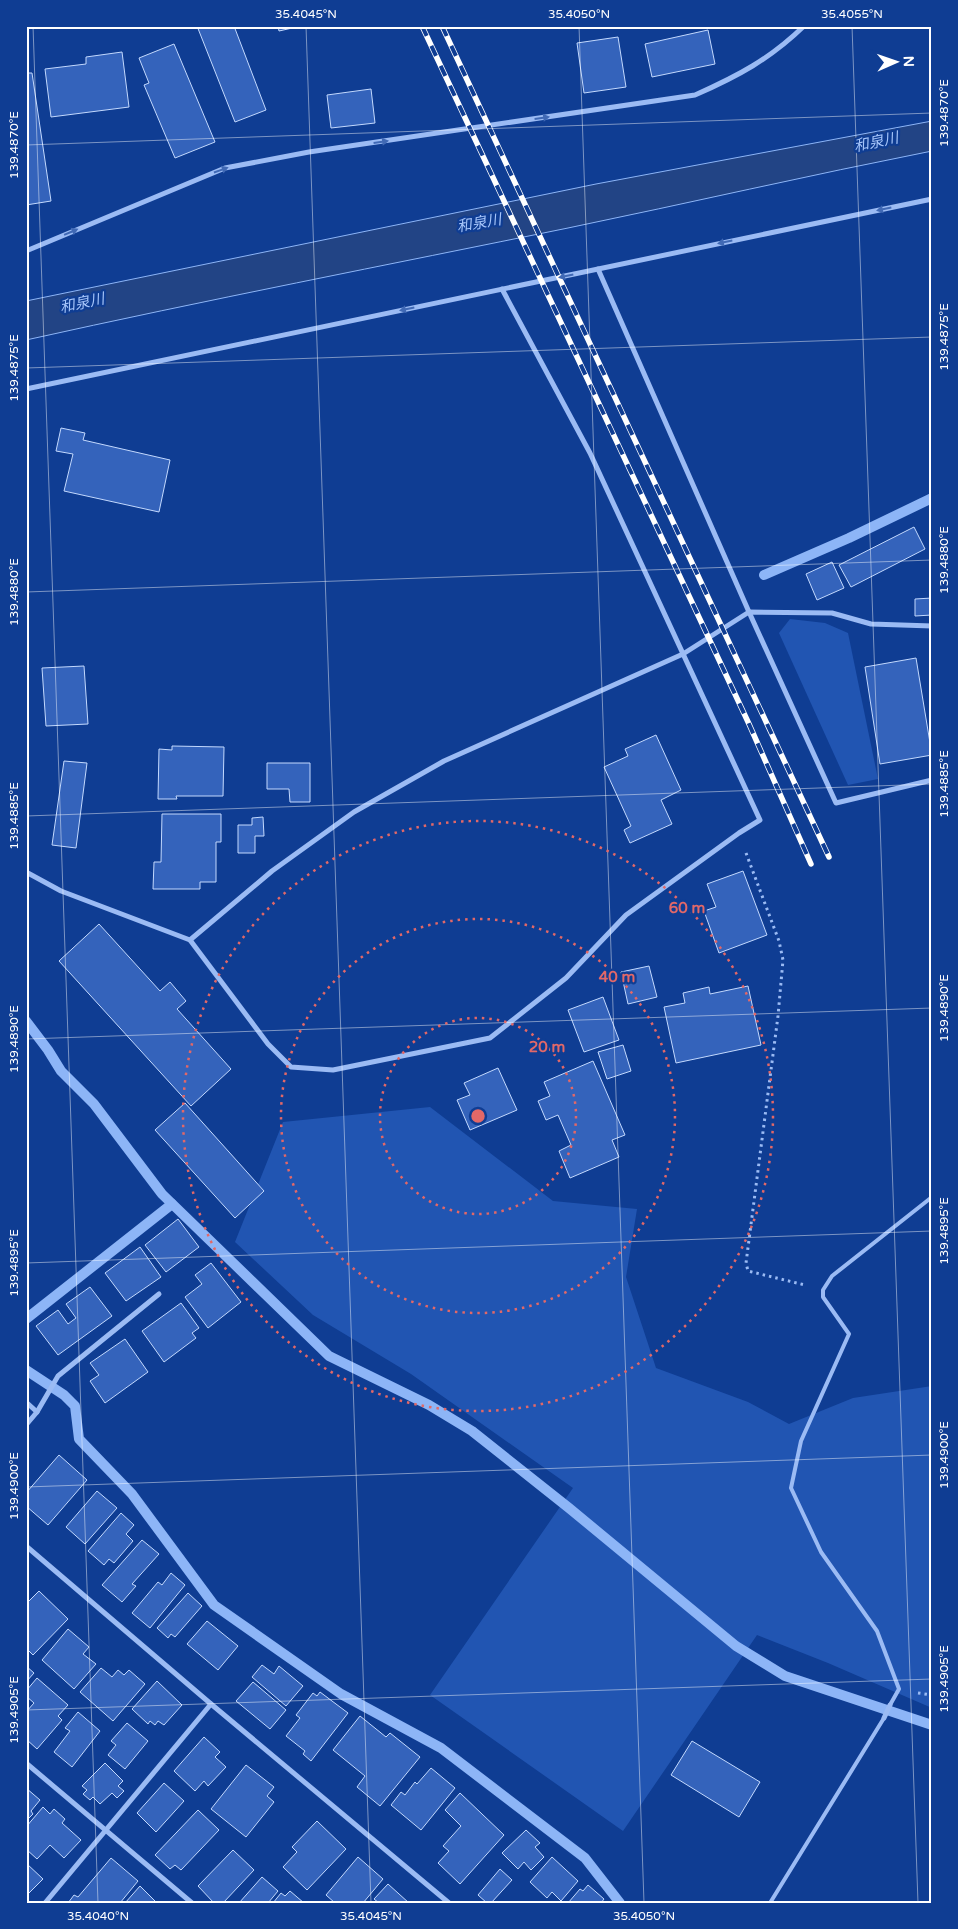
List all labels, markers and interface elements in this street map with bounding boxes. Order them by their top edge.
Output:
text: 35.4045°N [275,7,337,21]
text: 35.4050°N [548,7,610,21]
text: 35.4055°N [821,7,883,21]
north arrow [870,38,920,88]
text: N [900,56,917,67]
text: 139.4870°E [937,79,951,147]
text: 139.4870°E [7,111,21,179]
one-way arrow [534,114,550,122]
water label: 和泉川 [852,128,902,155]
one-way arrow [374,137,390,145]
one-way arrow [214,166,229,173]
one-way arrow [876,205,892,213]
water label: 和泉川 [455,210,505,236]
one-way arrow [64,228,79,236]
one-way arrow [717,238,733,246]
one-way arrow [558,272,574,280]
water label: 和泉川 [58,289,108,316]
text: 139.4875°E [937,303,951,371]
one-way arrow [399,305,414,313]
text: 139.4875°E [7,334,21,402]
text: 139.4880°E [937,526,951,594]
text: 139.4880°E [7,558,21,626]
text: 139.4885°E [937,750,951,818]
text: 139.4885°E [7,782,21,850]
text: 60 m [669,899,705,917]
text: 40 m [599,968,635,986]
text: 139.4890°E [937,974,951,1042]
text: 139.4890°E [7,1005,21,1073]
text: 20 m [529,1038,565,1056]
centre of rings [469,1107,487,1125]
text: 139.4895°E [937,1197,951,1265]
text: 139.4895°E [7,1229,21,1297]
text: 139.4900°E [937,1421,951,1489]
text: 139.4900°E [7,1452,21,1520]
text: 139.4905°E [937,1645,951,1713]
text: 139.4905°E [7,1676,21,1744]
text: 35.4040°N [67,1909,129,1923]
text: 35.4045°N [340,1909,402,1923]
text: 35.4050°N [613,1909,675,1923]

